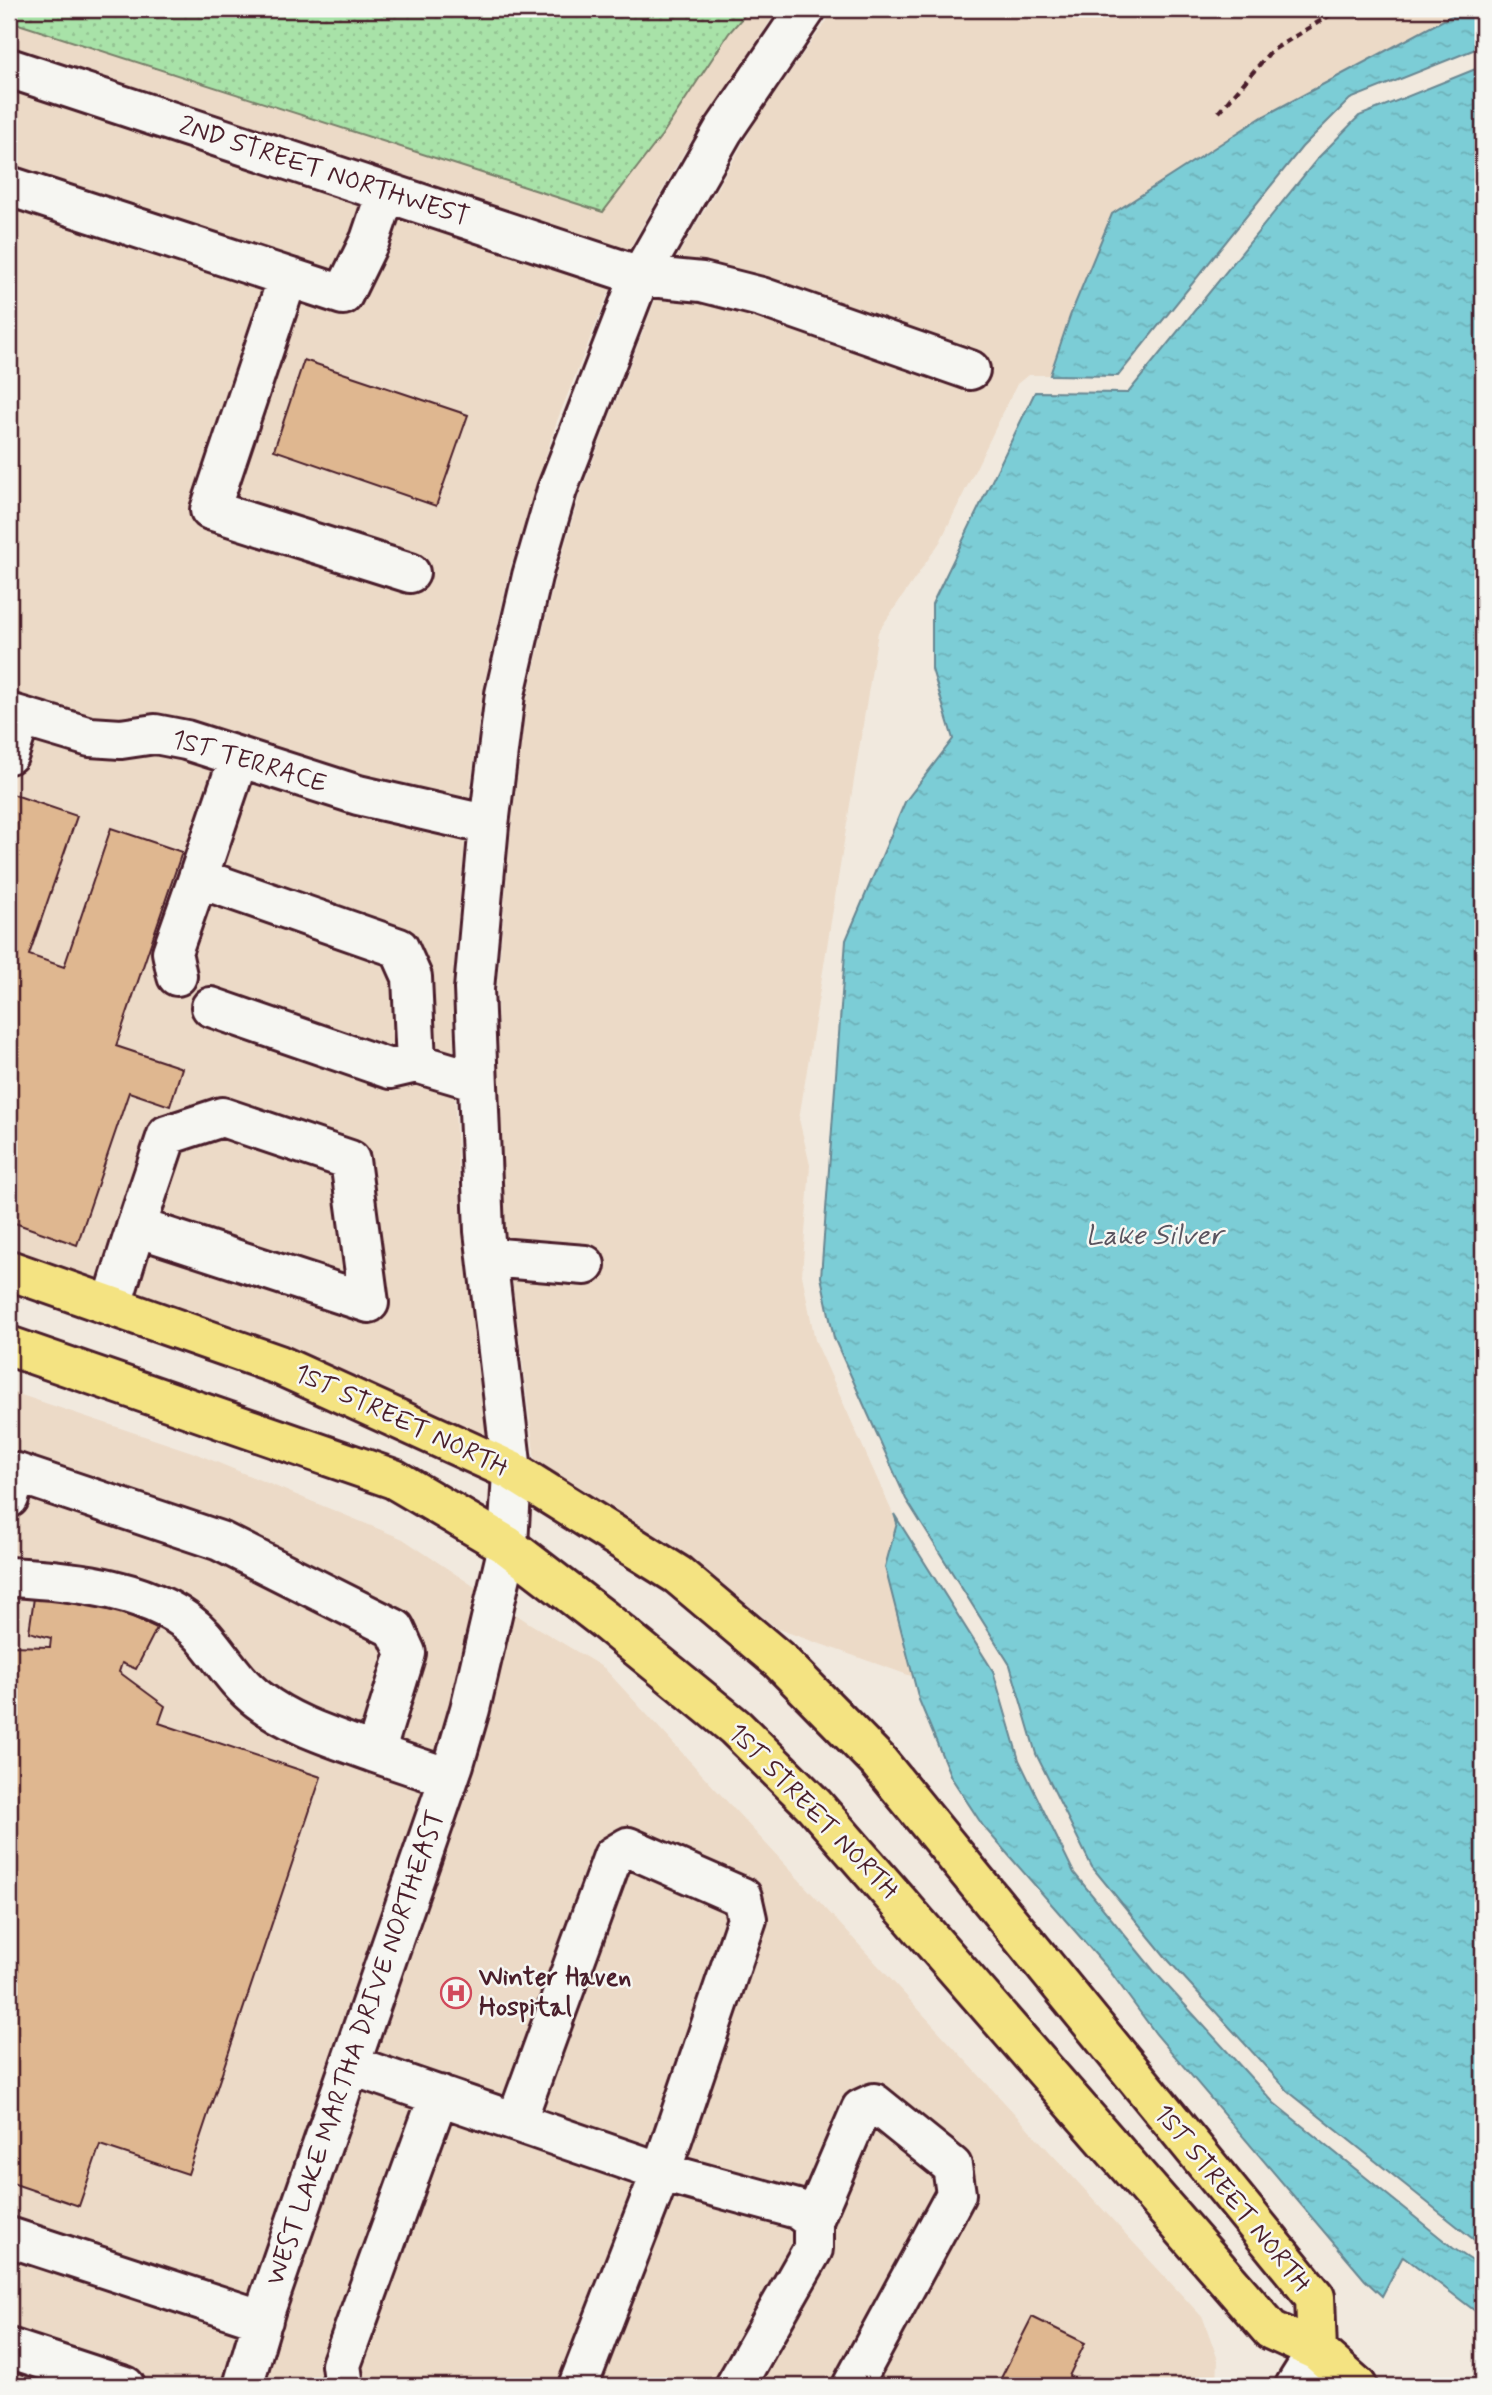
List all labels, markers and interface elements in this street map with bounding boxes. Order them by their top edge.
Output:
street label: 2ND STREET NORTHWEST [175,109,473,235]
street label: 1ST TERRACE [167,722,331,802]
water label: Lake Silver [1085,1218,1227,1255]
street label: 1ST STREET NORTH [288,1356,514,1486]
street label: 1ST STREET NORTH [720,1717,906,1907]
street label: WEST LAKE MARTHA DRIVE NORTHEAST [259,1806,453,2290]
place label: Winter Haven Hospital [478,1961,631,2025]
hospital icon: Winter Haven Hospital [439,1976,473,2010]
street label: 1ST STREET NORTH [1146,2098,1318,2300]

